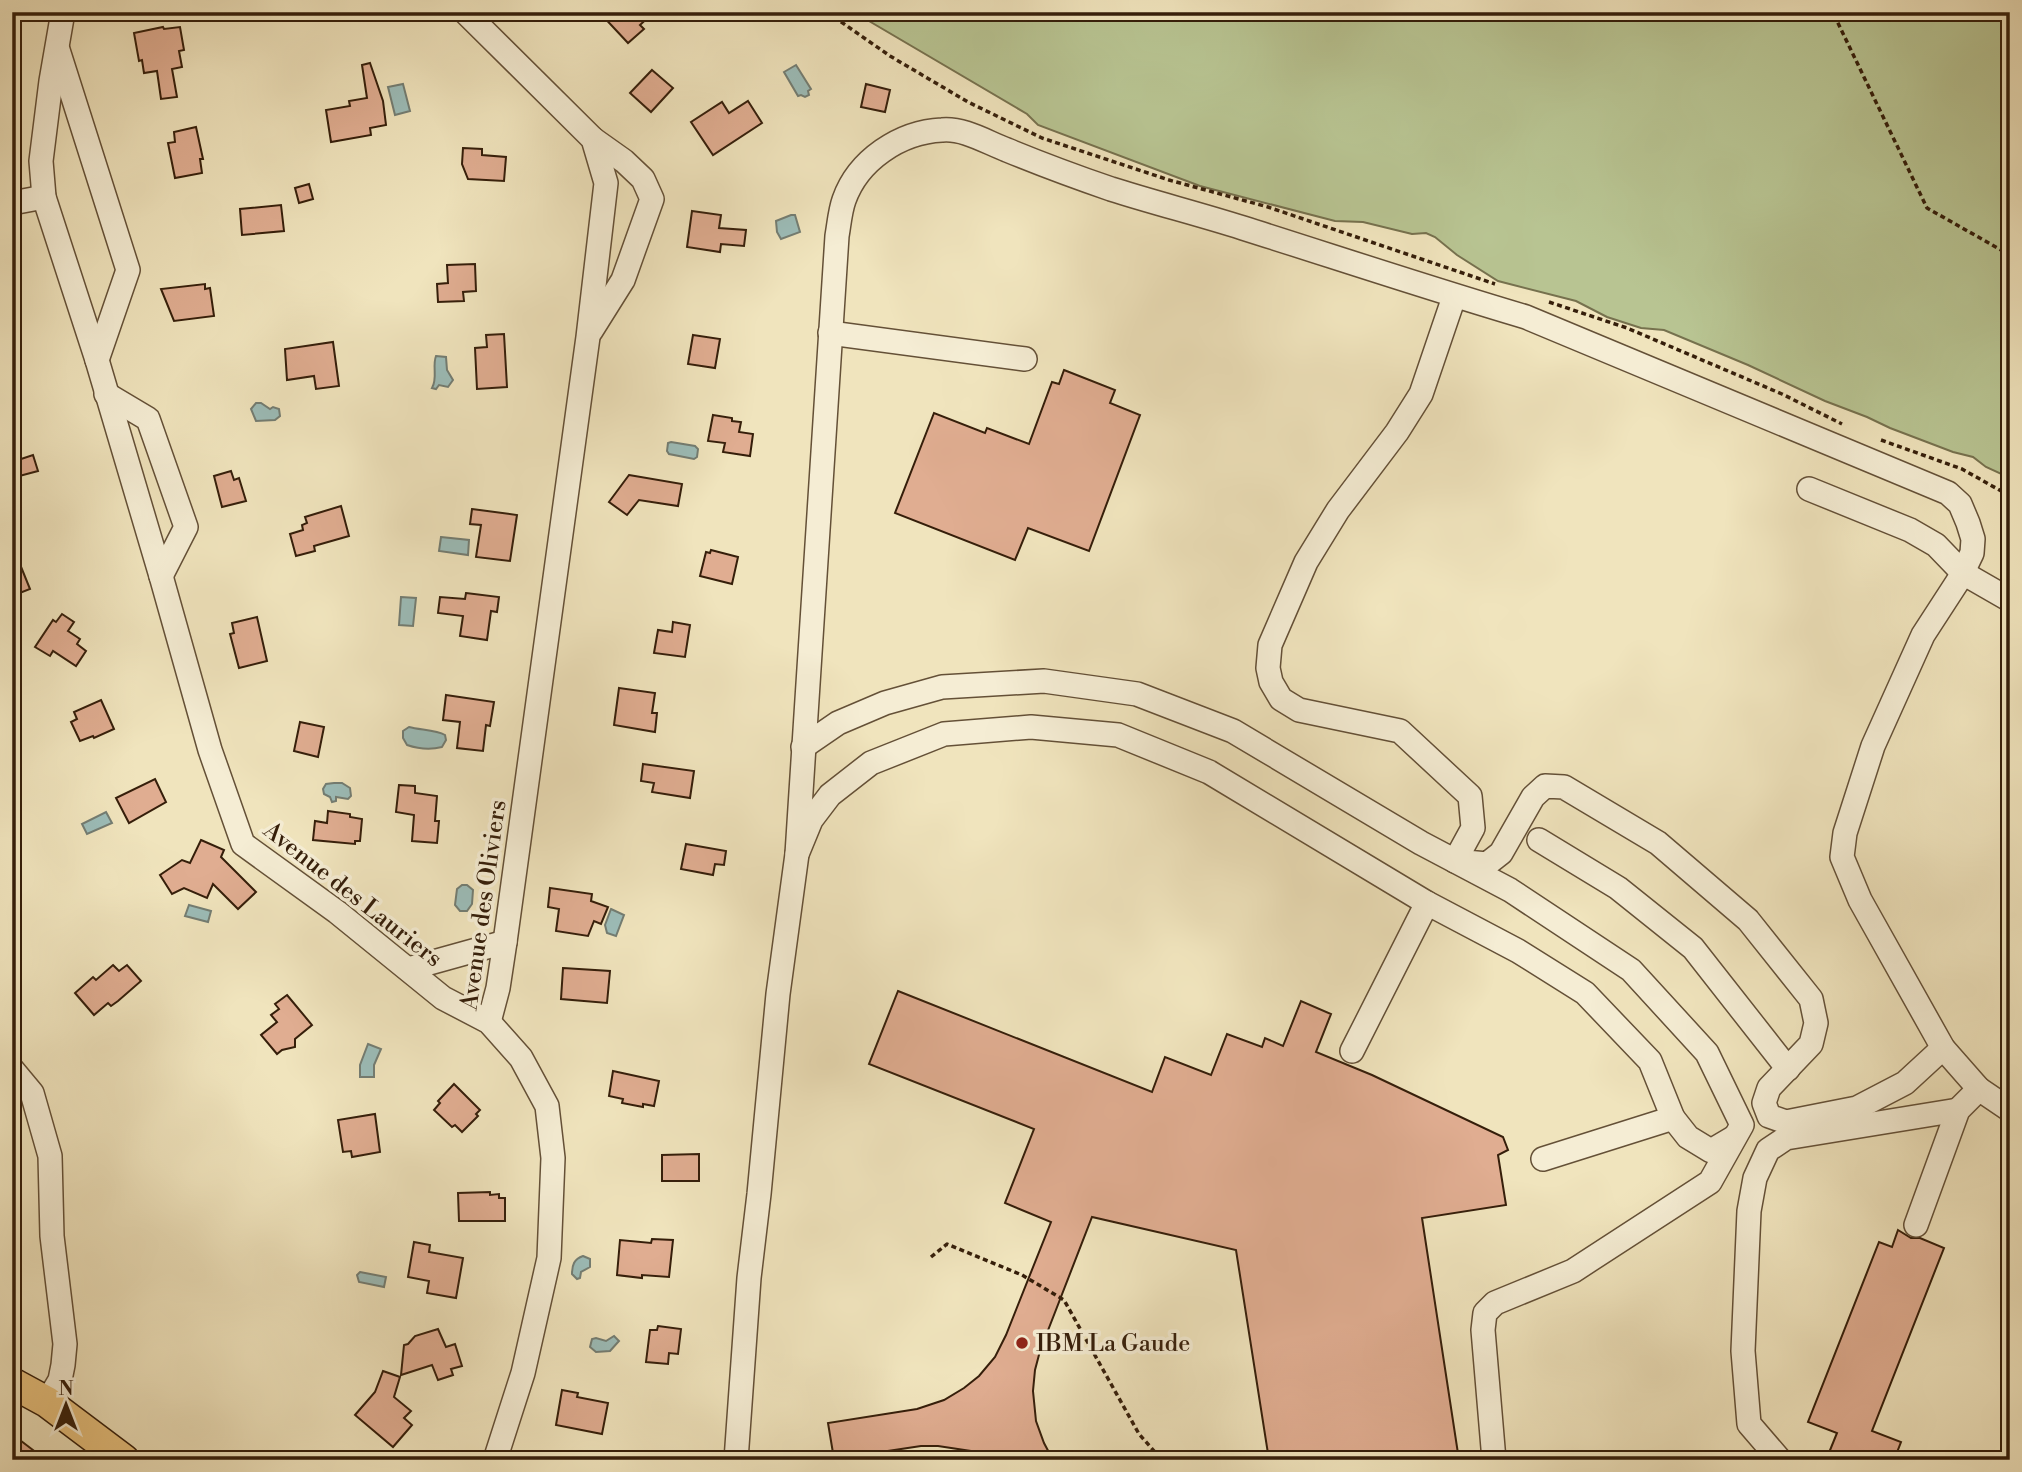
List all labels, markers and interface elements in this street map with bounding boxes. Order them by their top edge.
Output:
street label: Avenue des Oliviers [454,798,514,1013]
street label: Avenue des Lauriers [256,815,448,974]
place label: IBM La Gaude [1036,1329,1190,1359]
marker: IBM La Gaude [1014,1335,1030,1351]
north arrow [32,1370,102,1440]
text: N [58,1377,74,1401]

